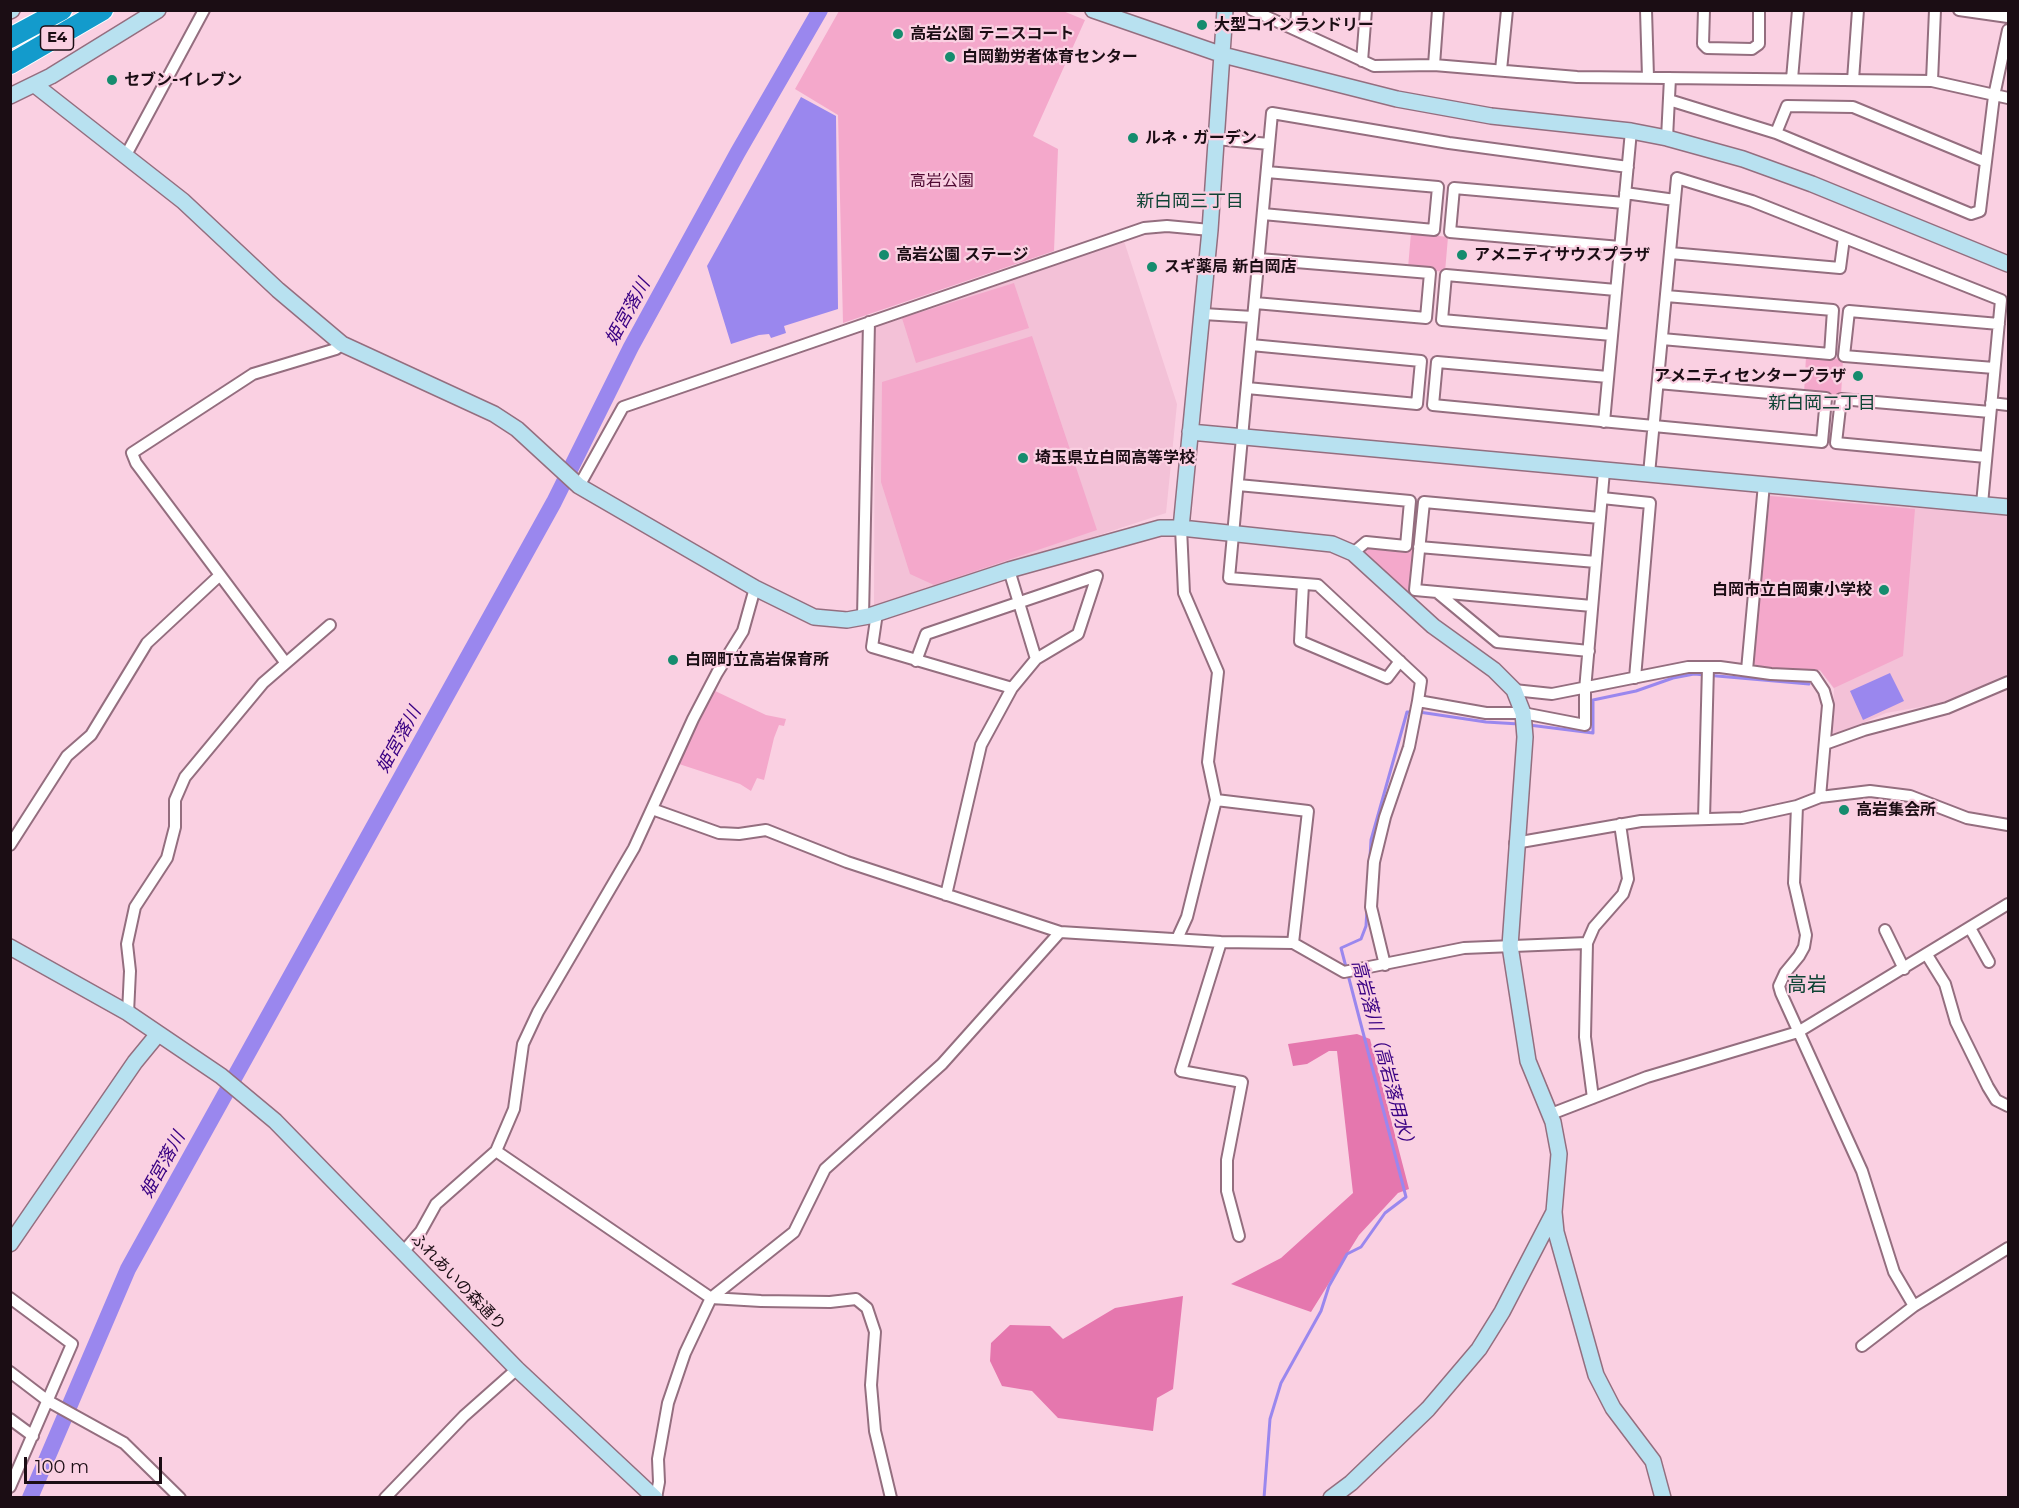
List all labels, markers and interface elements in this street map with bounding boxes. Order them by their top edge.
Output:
place label: 大型コインランドリー [1214,15,1374,35]
marker: 大型コインランドリー [1195,18,1209,32]
place label: 高岩公園 テニスコート [910,24,1075,44]
road number: E4 [40,26,74,50]
marker: 高岩公園 テニスコート [891,27,905,41]
place label: 白岡勤労者体育センター [962,47,1138,67]
marker: 白岡勤労者体育センター [943,50,957,64]
place label: セブン-イレブン [124,70,242,90]
marker: セブン-イレブン [105,73,119,87]
place label: ルネ・ガーデン [1145,128,1257,148]
marker: ルネ・ガーデン [1126,131,1140,145]
park label: 高岩公園 [910,171,974,191]
district label: 新白岡三丁目 [1136,191,1244,213]
place label: 高岩公園 ステージ [896,245,1029,265]
place label: アメニティサウスプラザ [1474,245,1650,265]
marker: 高岩公園 ステージ [877,248,891,262]
marker: アメニティサウスプラザ [1455,248,1469,262]
place label: スギ薬局 新白岡店 [1164,257,1297,277]
marker: スギ薬局 新白岡店 [1145,260,1159,274]
water label: 姫宮落川 [601,275,655,349]
place label: アメニティセンタープラザ [1654,366,1846,386]
marker: アメニティセンタープラザ [1851,369,1865,383]
district label: 新白岡二丁目 [1768,393,1876,415]
place label: 埼玉県立白岡高等学校 [1035,448,1195,468]
marker: 埼玉県立白岡高等学校 [1016,451,1030,465]
place label: 白岡市立白岡東小学校 [1712,580,1872,600]
marker: 白岡市立白岡東小学校 [1877,583,1891,597]
place label: 白岡町立高岩保育所 [685,650,829,670]
marker: 白岡町立高岩保育所 [666,653,680,667]
water label: 姫宮落川 [372,703,426,777]
place label: 高岩集会所 [1856,800,1936,820]
marker: 高岩集会所 [1837,803,1851,817]
water label: 高岩落川（高岩落用水） [1347,958,1419,1154]
district label: 高岩 [1787,973,1827,997]
water label: 姫宮落川 [136,1128,190,1202]
street label: ふれあいの森通り [407,1229,509,1335]
scale bar [27,1445,165,1483]
text: 100 m [35,1456,89,1478]

